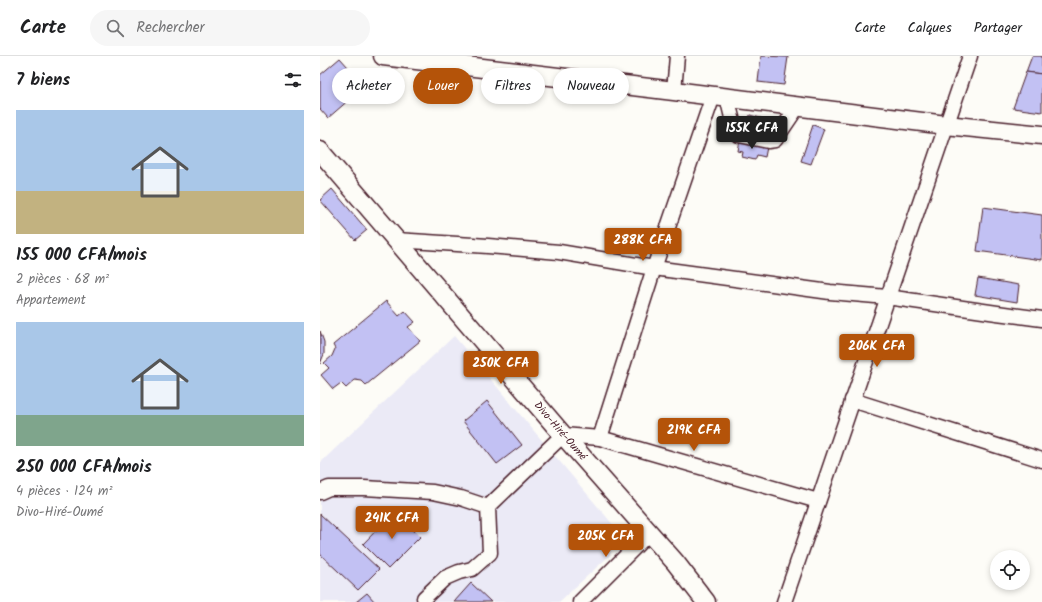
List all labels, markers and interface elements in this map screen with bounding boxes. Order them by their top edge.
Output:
search box [90,10,370,46]
text: Carte [20,13,66,43]
text: Rechercher [136,16,205,40]
icon: search [104,17,126,39]
text: Carte [854,17,886,39]
text: Calques [908,17,952,39]
text: Partager [974,17,1022,39]
text: 7 biens [16,67,70,94]
chip: Acheter [332,68,405,104]
chip: Louer [413,68,473,104]
chip: Filtres [481,68,545,104]
chip: Nouveau [553,68,629,104]
icon: filters [282,69,304,91]
pin: 155K CFA [711,116,793,150]
text: 155K CFA [725,118,779,139]
icon: home [124,136,196,208]
pin: 288K CFA [602,228,684,262]
text: 288K CFA [613,230,673,251]
text: 155 000 CFA/mois [16,242,147,269]
text: 2 pièces · 68 m² [16,269,109,290]
text: Appartement [16,290,86,311]
pin: 206K CFA [836,334,918,368]
text: 206K CFA [848,336,906,357]
icon: home [124,348,196,420]
pin: 250K CFA [460,351,542,385]
text: 250K CFA [473,353,529,374]
street label: Divo-Hiré-Oumé [529,397,592,466]
pin: 219K CFA [653,418,735,452]
text: 219K CFA [667,420,721,441]
text: 250 000 CFA/mois [16,454,152,481]
text: 4 pièces · 124 m² [16,481,112,502]
text: Divo-Hiré-Oumé [16,502,103,523]
pin: 241K CFA [351,506,433,540]
text: 241K CFA [365,508,419,529]
pin: 205K CFA [565,524,647,558]
text: 205K CFA [578,526,634,547]
map controls [990,550,1030,590]
button: locate [990,550,1030,590]

